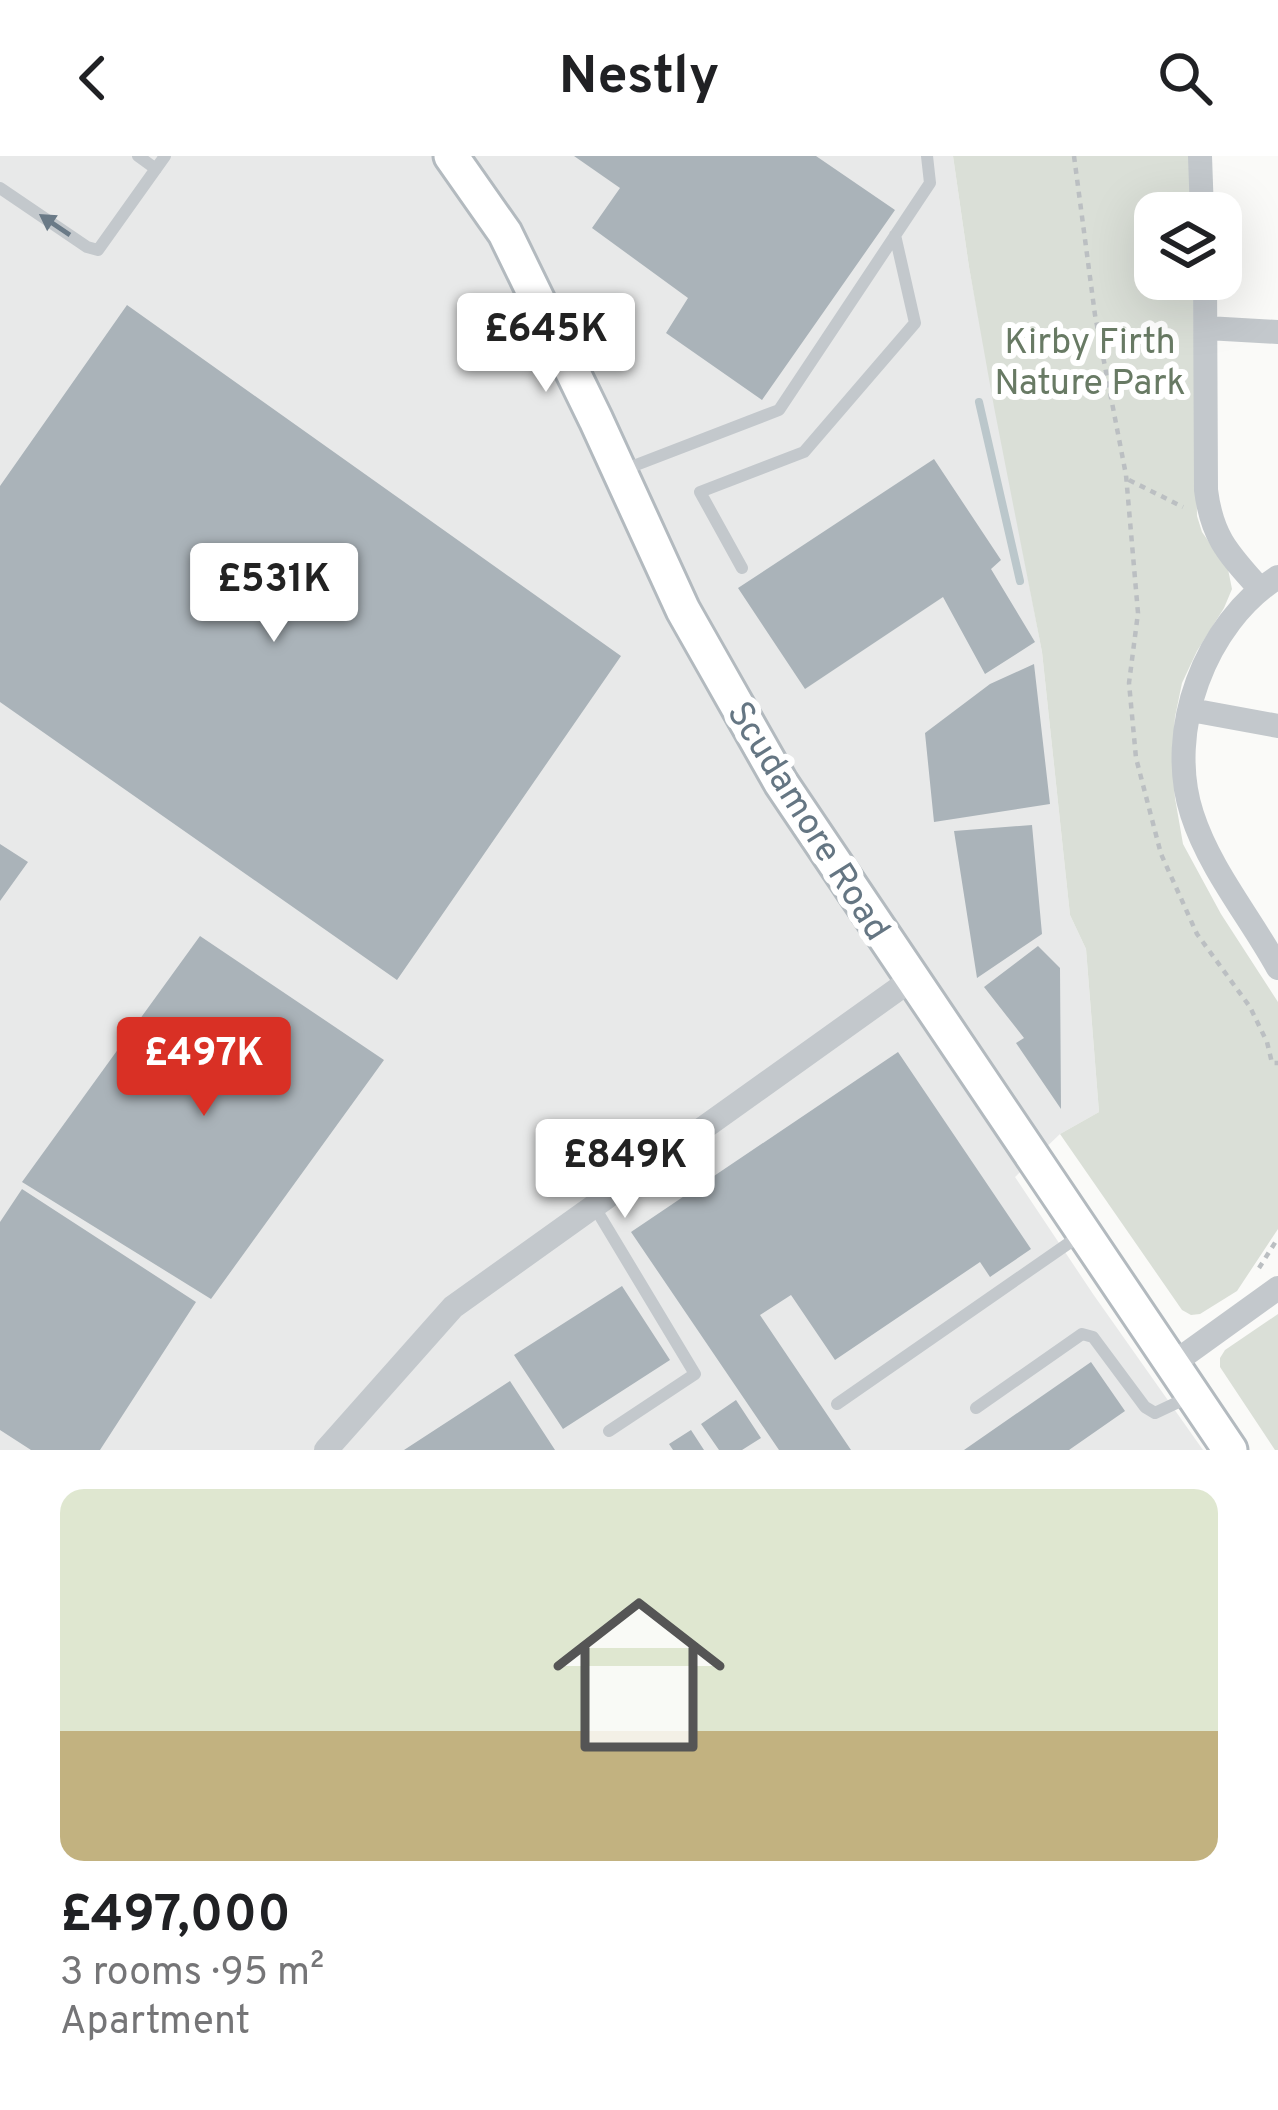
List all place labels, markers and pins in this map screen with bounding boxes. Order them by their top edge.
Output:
pin: £645K [462,293,630,395]
pin: £531K [190,543,358,645]
pin: £497K [120,1017,288,1119]
pin: £849K [541,1119,709,1221]

